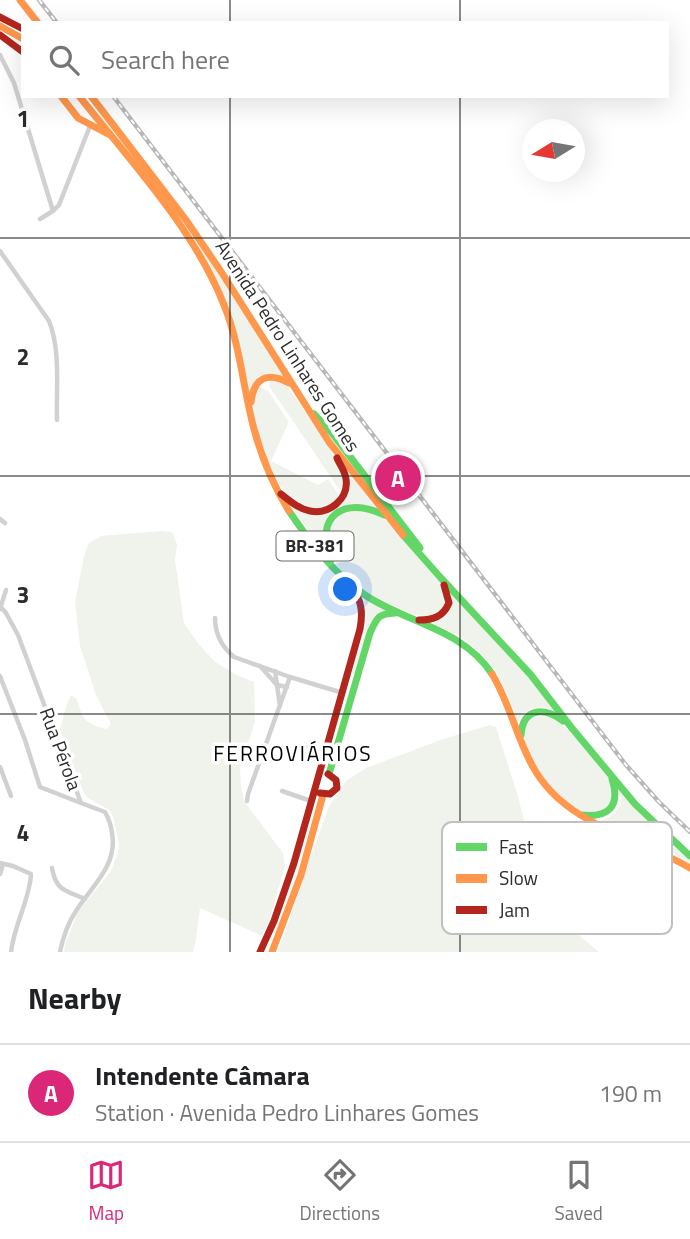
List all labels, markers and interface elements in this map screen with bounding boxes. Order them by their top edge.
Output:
search box [21,21,669,98]
text: Search here [101,40,230,79]
icon: search [45,41,83,79]
text: 1 [17,101,29,136]
north arrow [522,119,585,182]
street label: Avenida Pedro Linhares Gomes [209,234,368,457]
text: 2 [17,339,29,374]
pin: A [375,452,421,504]
road number: BR-381 [276,532,354,560]
your location [328,572,362,606]
text: 3 [17,577,29,612]
street label: Rua Pérola [33,703,90,795]
district label: FERROVIÁRIOS [213,737,373,769]
text: 4 [17,815,29,850]
legend [442,822,672,934]
text: Fast [499,832,534,861]
text: Slow [499,863,538,892]
text: Jam [499,895,530,924]
text: Nearby [28,975,121,1021]
text: Intendente Câmara [95,1056,310,1095]
text: A [44,1076,58,1111]
text: 190 m [599,1076,662,1111]
text: Station · Avenida Pedro Linhares Gomes [95,1095,479,1130]
tab: Map [87,1156,125,1227]
tab: Directions [300,1156,380,1227]
tab: Saved [554,1156,603,1227]

